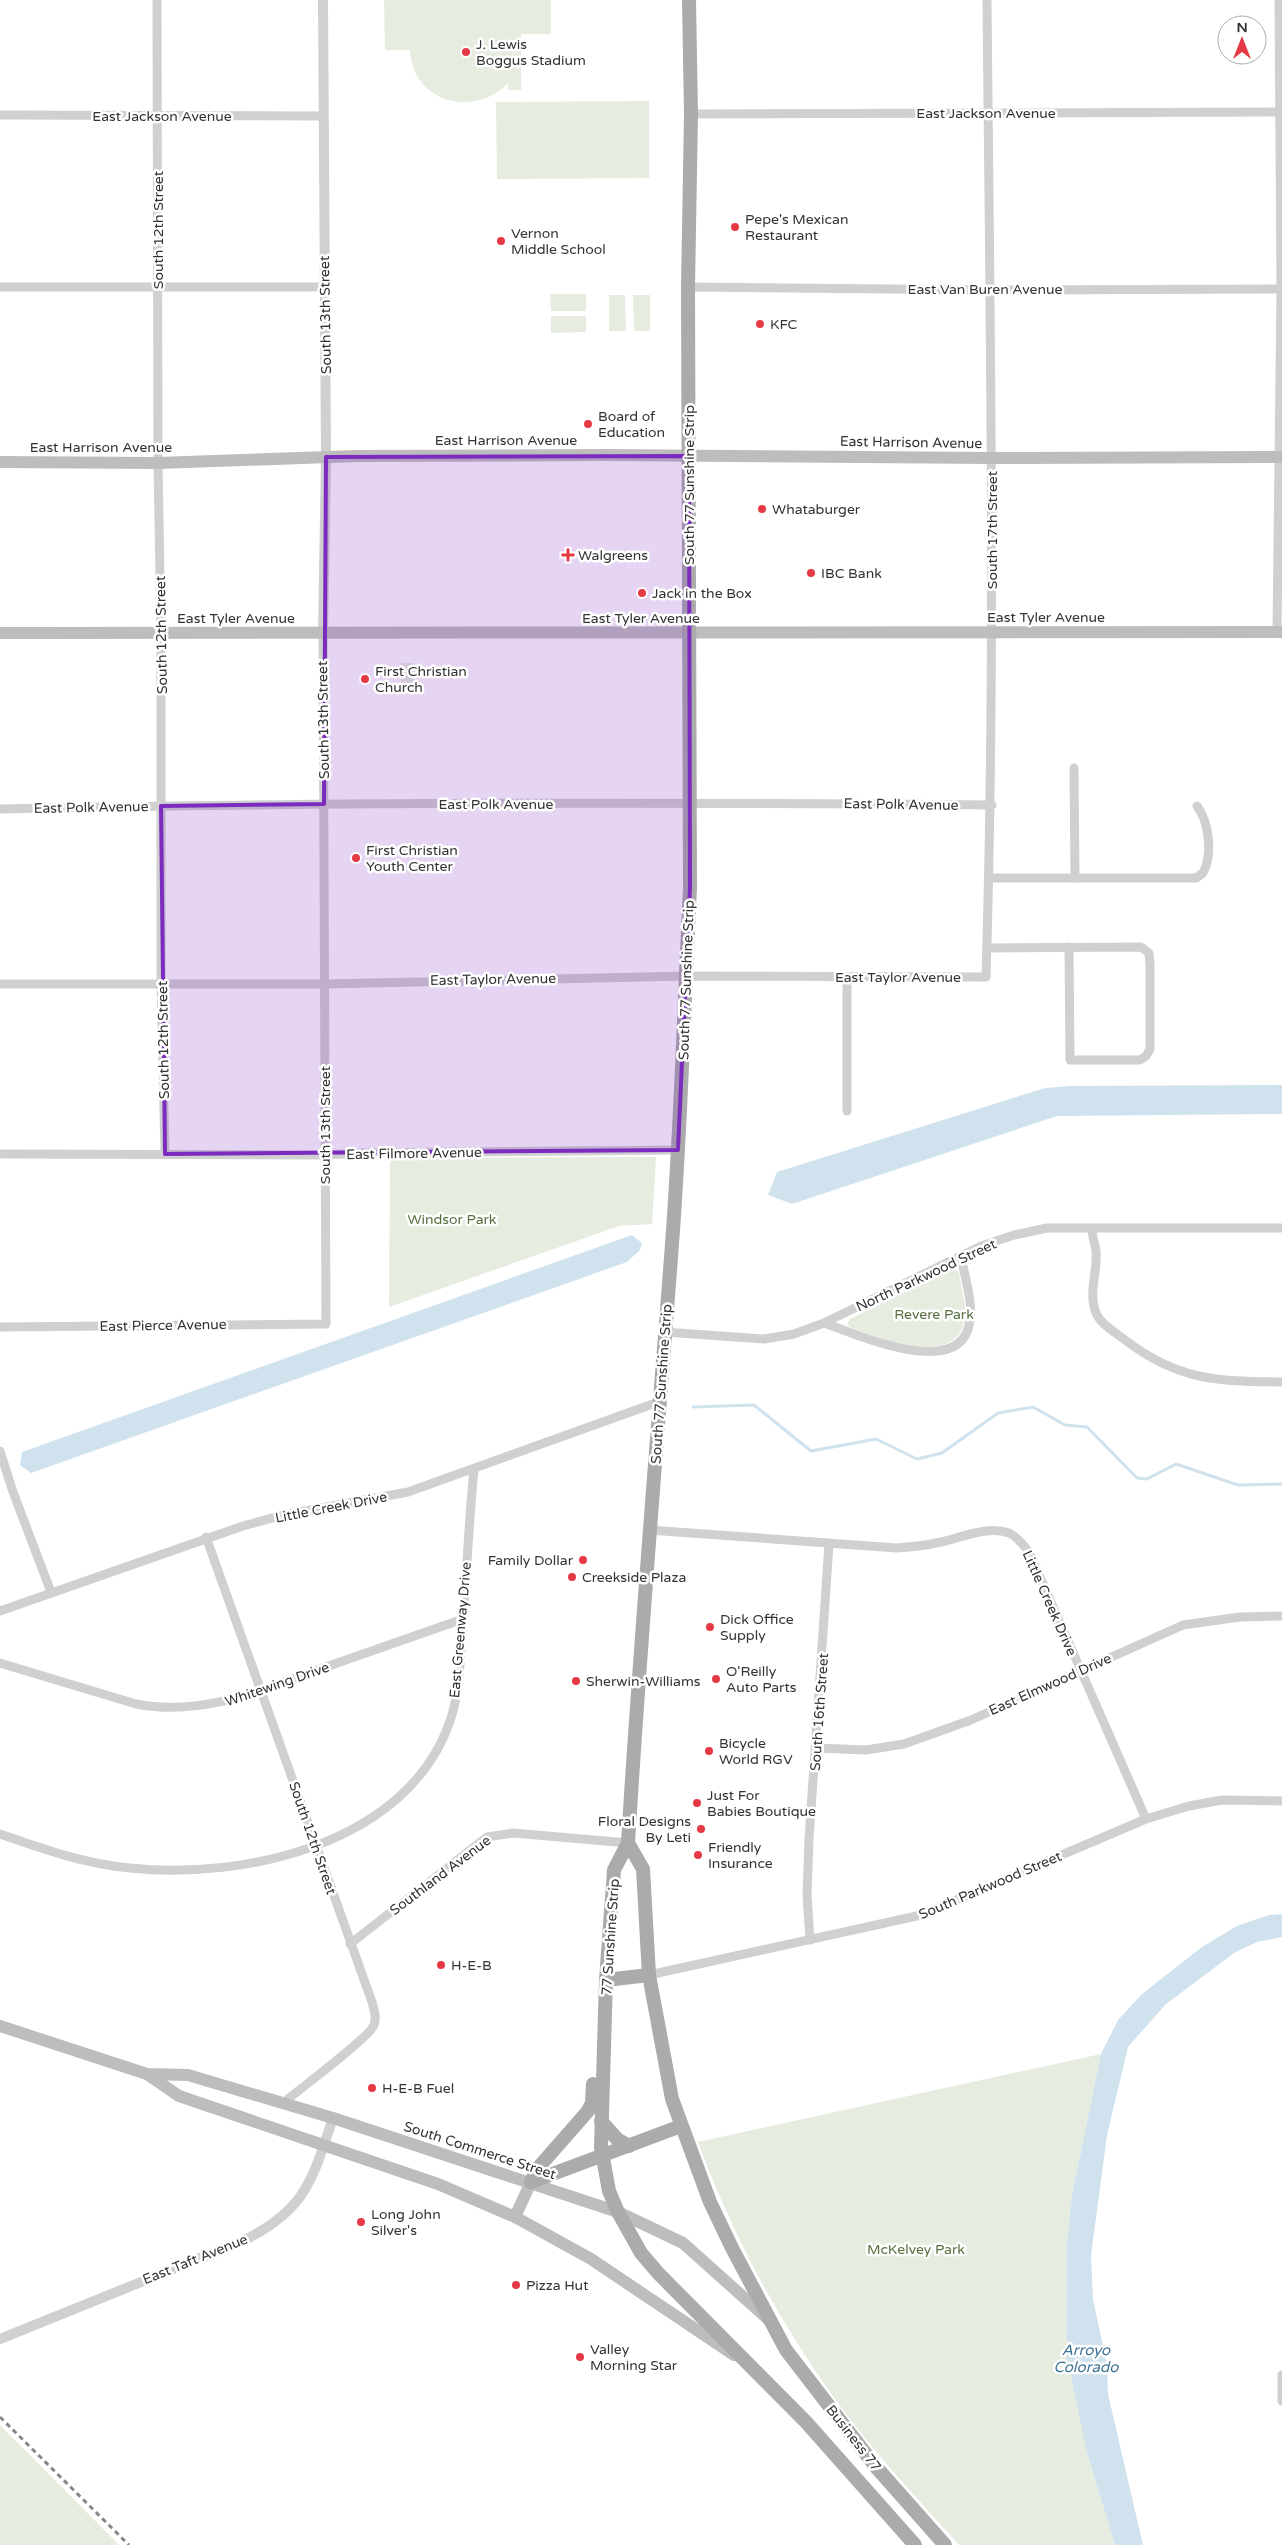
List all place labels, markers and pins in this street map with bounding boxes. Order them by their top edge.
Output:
place label: J. Lewis Boggus Stadium [476,36,586,69]
marker: J. Lewis Boggus Stadium [460,46,472,58]
place label: Pepe's Mexican Restaurant [745,211,848,244]
marker: Pepe's Mexican Restaurant [729,221,741,233]
place label: Vernon Middle School [511,225,606,258]
marker: Vernon Middle School [495,235,507,247]
place label: KFC [770,316,798,333]
marker: KFC [754,318,766,330]
place label: Board of Education [598,408,665,441]
marker: Board of Education [582,418,594,430]
place label: Whataburger [772,501,861,518]
marker: Whataburger [756,503,768,515]
place label: Walgreens [578,547,648,564]
marker: Walgreens [562,549,574,561]
place label: IBC Bank [821,565,882,582]
marker: IBC Bank [805,567,817,579]
place label: Jack in the Box [652,585,752,602]
marker: Jack in the Box [636,587,648,599]
place label: First Christian Church [375,663,467,696]
marker: First Christian Church [359,673,371,685]
place label: First Christian Youth Center [366,842,458,875]
marker: First Christian Youth Center [350,852,362,864]
place label: Family Dollar [488,1552,574,1569]
marker: Family Dollar [577,1554,589,1566]
place label: Creekside Plaza [582,1569,686,1586]
marker: Creekside Plaza [566,1571,578,1583]
place label: Dick Office Supply [720,1611,794,1644]
marker: Dick Office Supply [704,1621,716,1633]
place label: O'Reilly Auto Parts [726,1663,797,1696]
place label: Sherwin-Williams [586,1673,701,1690]
marker: O'Reilly Auto Parts [710,1673,722,1685]
marker: Sherwin-Williams [570,1675,582,1687]
place label: Bicycle World RGV [719,1735,793,1768]
marker: Bicycle World RGV [703,1745,715,1757]
place label: Just For Babies Boutique [707,1787,816,1820]
marker: Just For Babies Boutique [691,1797,703,1809]
place label: Floral Designs By Leti [598,1813,691,1846]
marker: Floral Designs By Leti [695,1823,707,1835]
place label: Friendly Insurance [708,1839,773,1872]
marker: Friendly Insurance [692,1849,704,1861]
place label: H-E-B [451,1957,492,1974]
marker: H-E-B [435,1959,447,1971]
place label: H-E-B Fuel [382,2080,454,2097]
marker: H-E-B Fuel [366,2082,378,2094]
place label: Long John Silver's [371,2206,441,2239]
marker: Long John Silver's [355,2216,367,2228]
place label: Pizza Hut [526,2277,589,2294]
marker: Pizza Hut [510,2279,522,2291]
place label: Valley Morning Star [590,2341,678,2374]
marker: Valley Morning Star [574,2351,586,2363]

